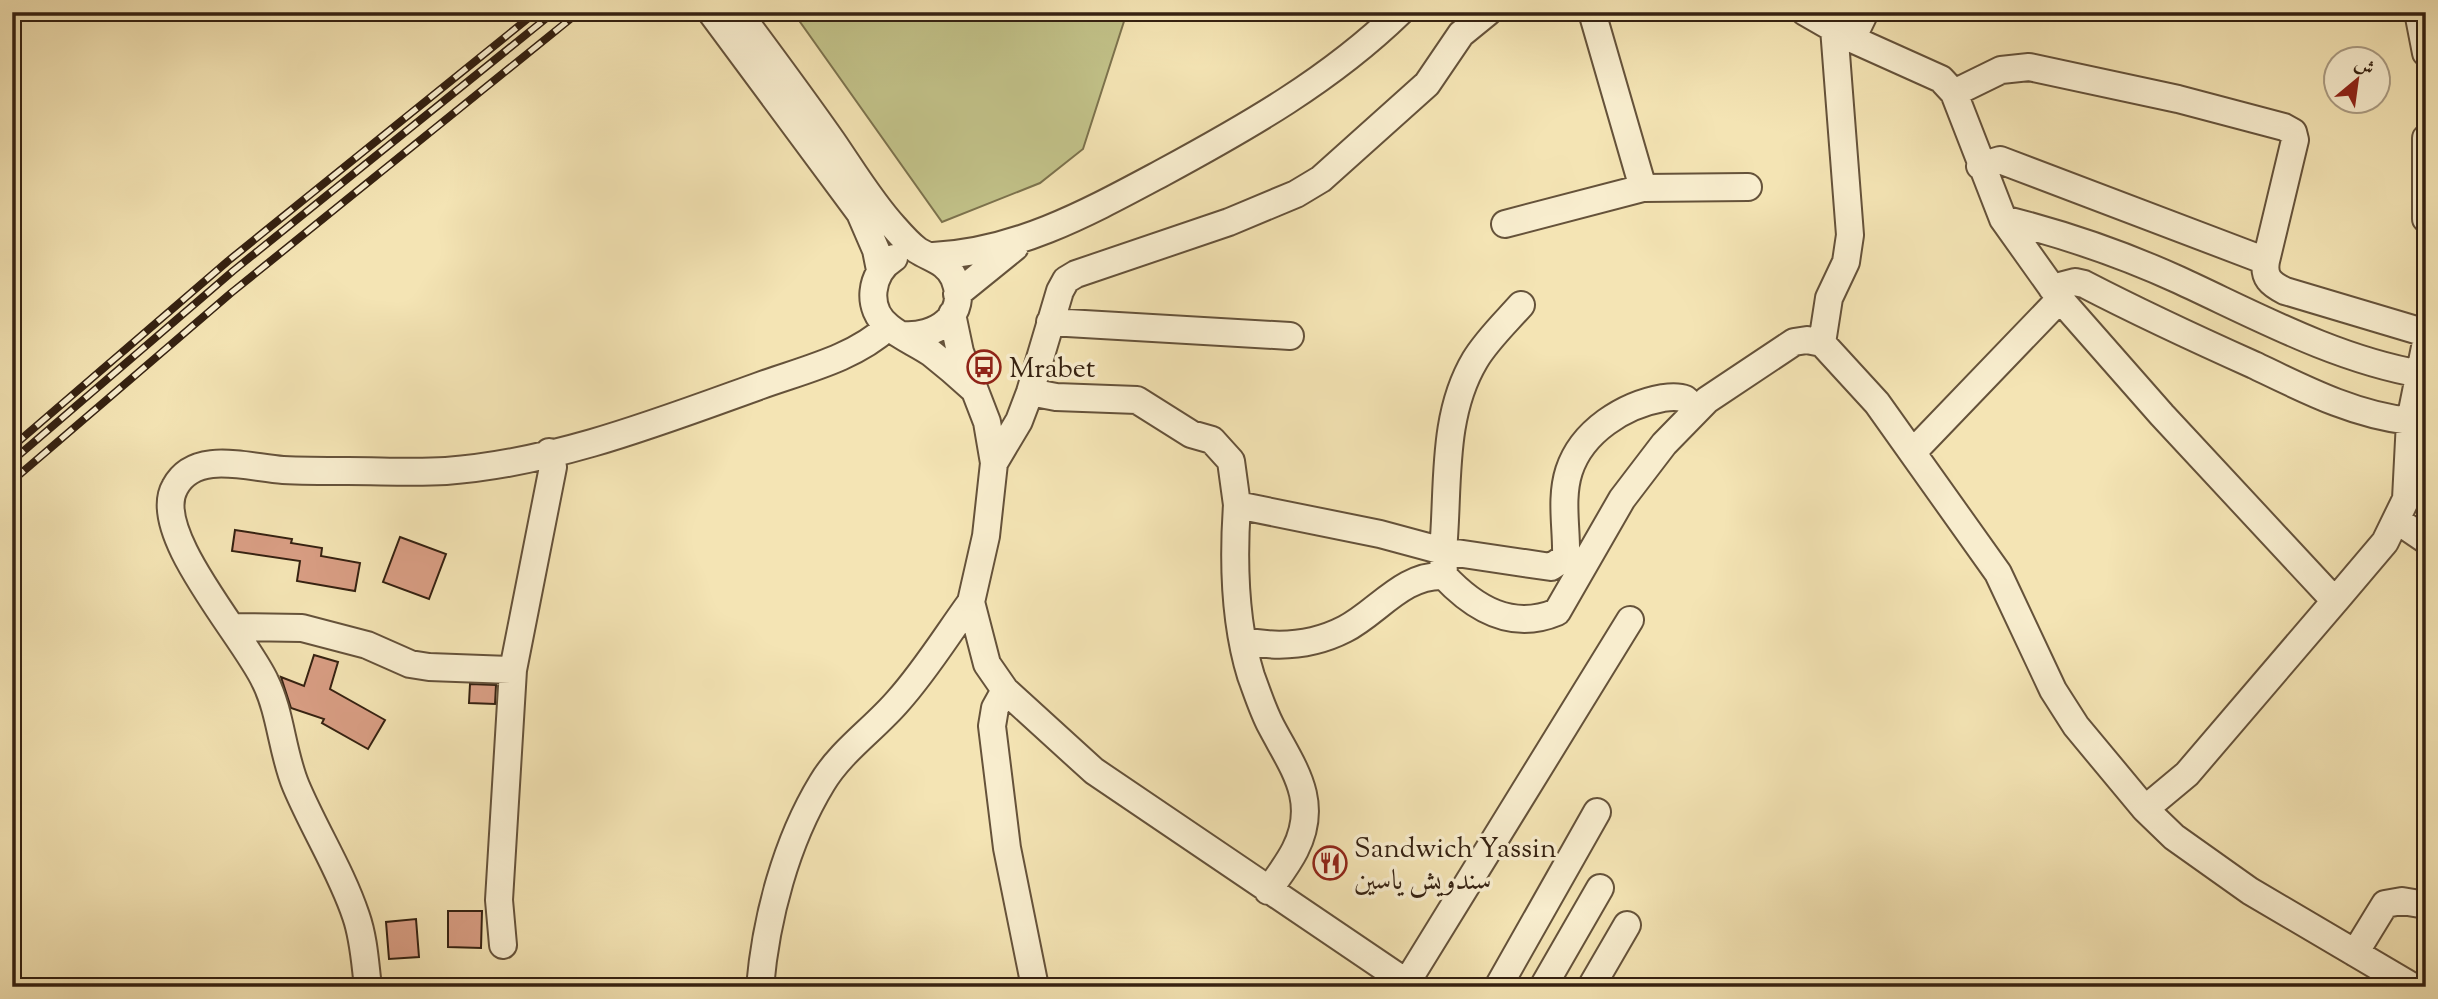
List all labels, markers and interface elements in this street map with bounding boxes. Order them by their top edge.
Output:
north arrow [2322,46,2392,116]
text: ش [2349,51,2379,84]
bus stop icon: Mrabet [965,348,1003,386]
place label: Mrabet [1009,350,1096,390]
place label: Sandwich Yassin سندويش ياسين [1354,830,1557,902]
restaurant icon: Sandwich Yassin سندويش ياسين [1311,844,1349,882]

